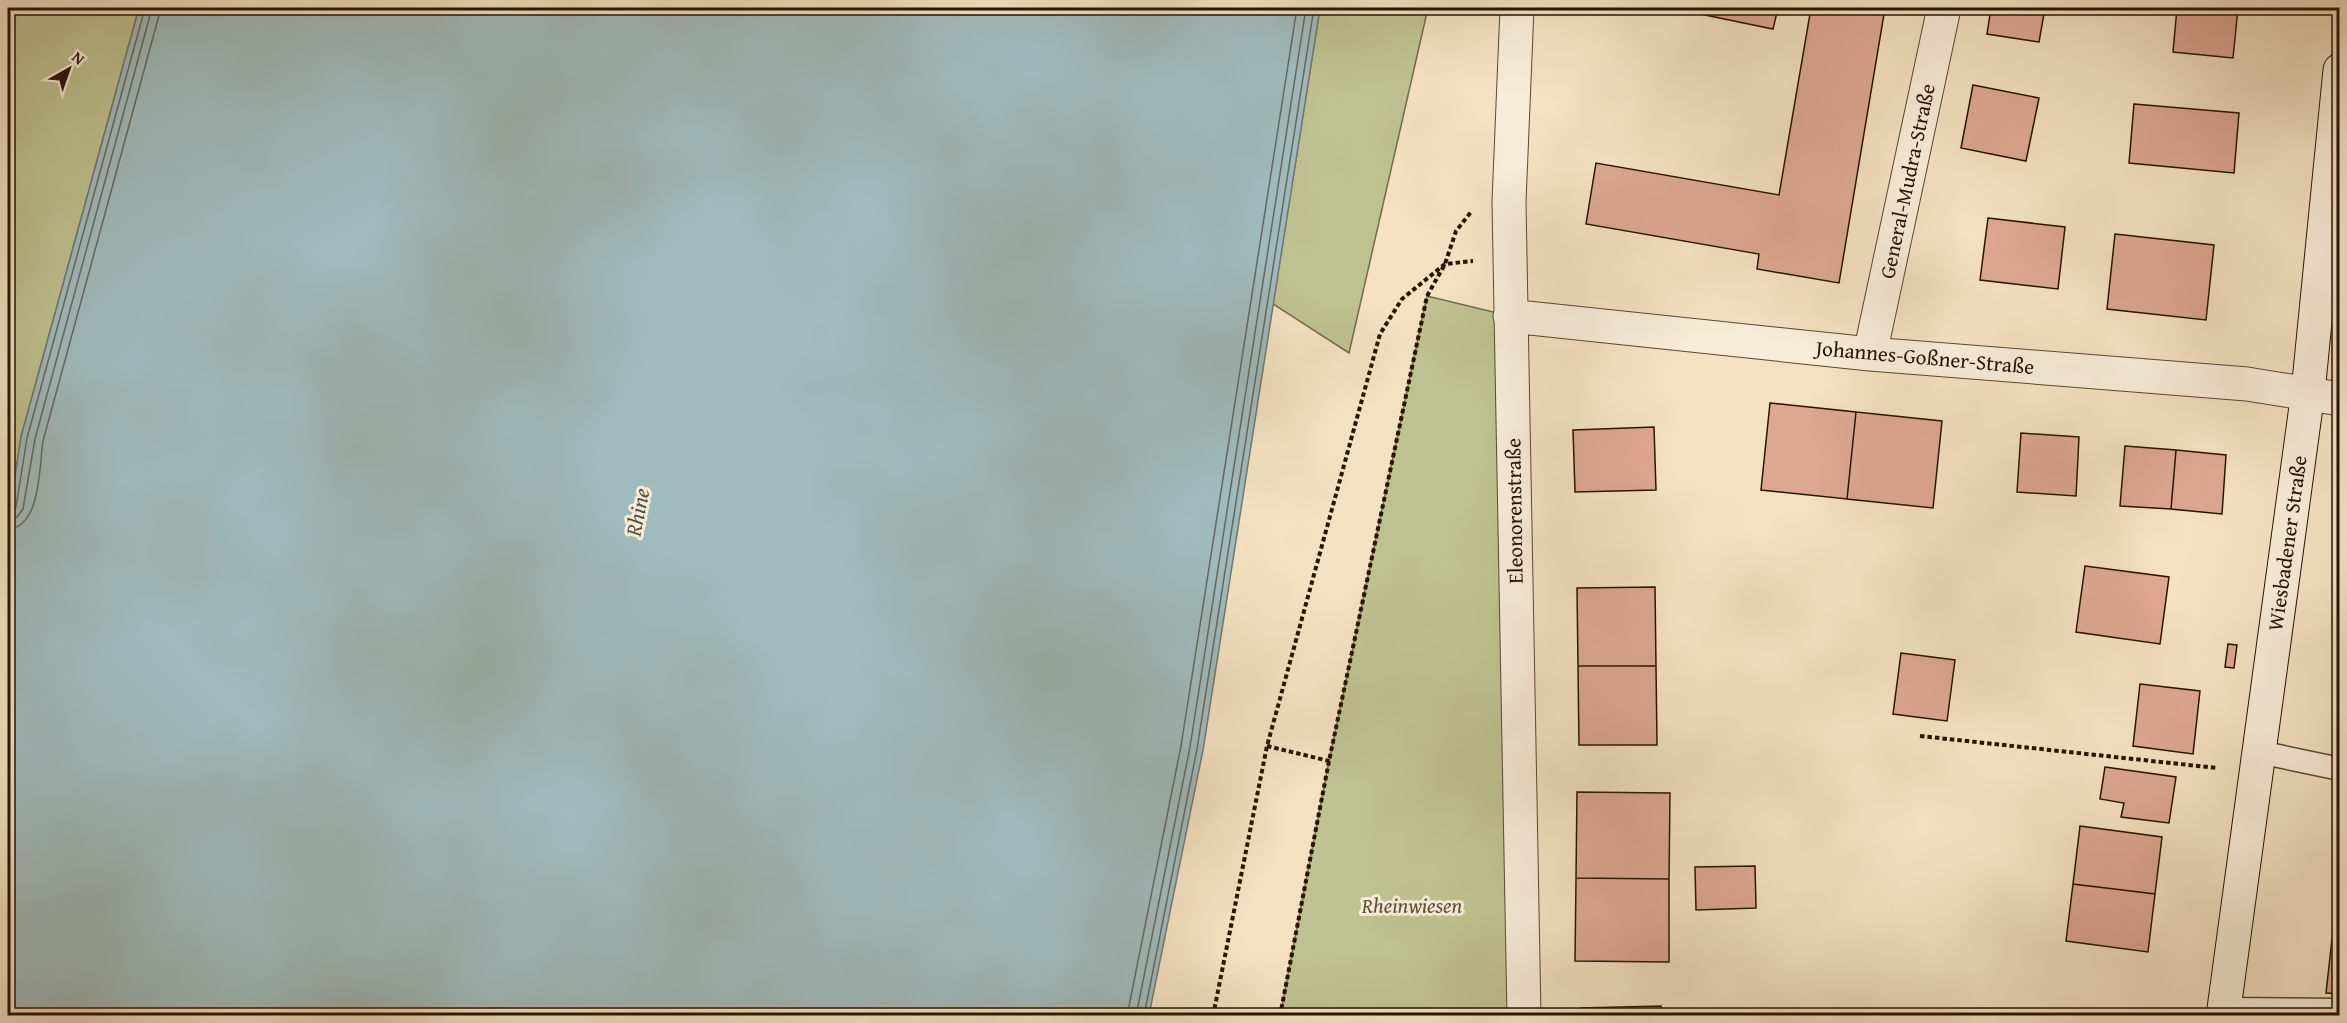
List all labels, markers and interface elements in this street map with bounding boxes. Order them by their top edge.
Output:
north arrow [39,39,99,99]
text: N [67,45,91,70]
street label: General-Mudra-Straße [1871,80,1943,282]
street label: Johannes-Goßner-Straße [1811,332,2036,382]
street label: Eleonorenstraße [1497,438,1531,584]
street label: Wiesbadener Straße [2259,453,2315,633]
water label: Rhine [616,485,657,540]
park label: Rheinwiesen [1361,890,1463,921]

